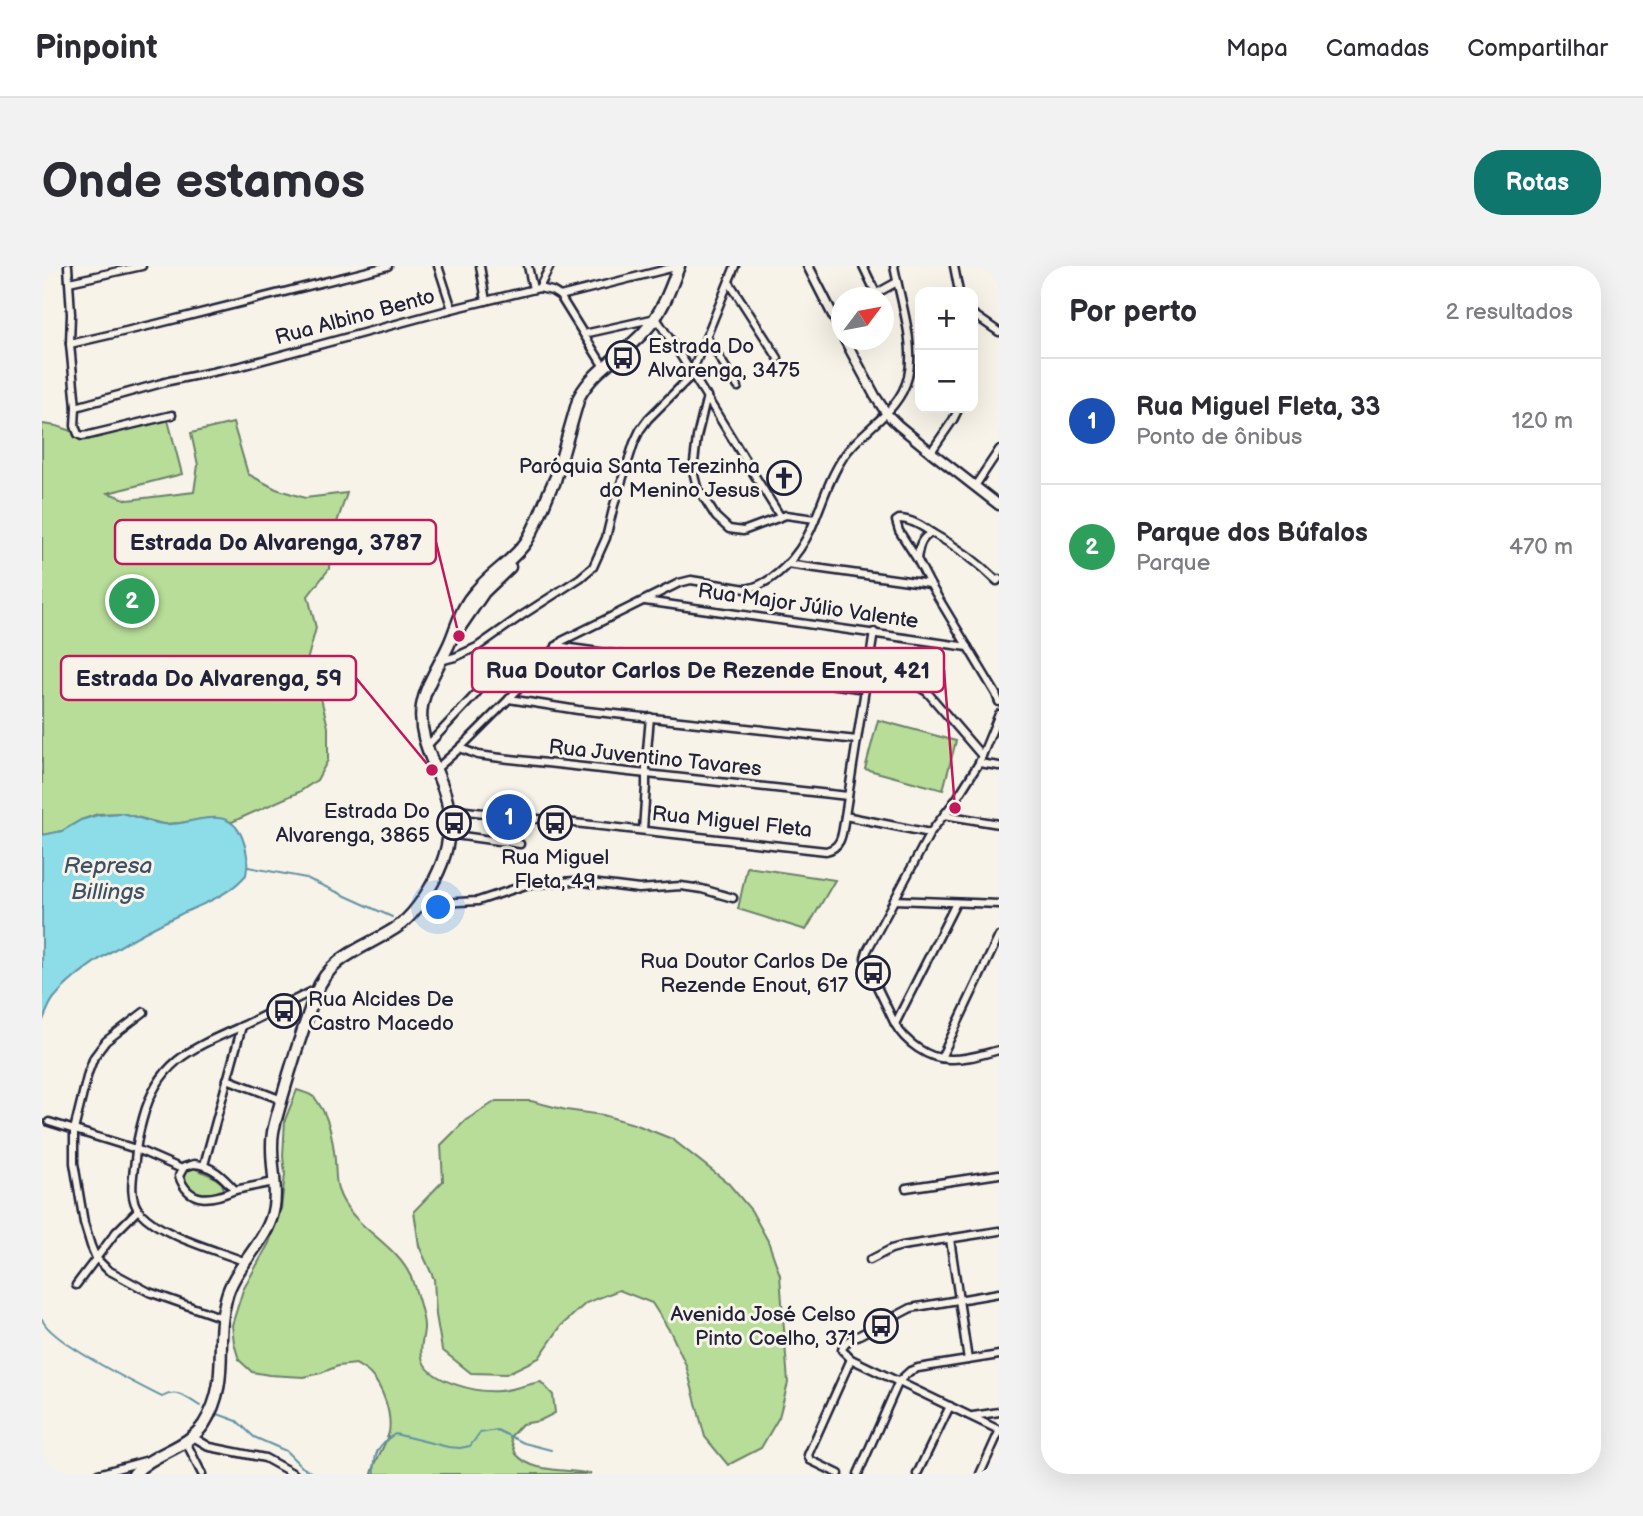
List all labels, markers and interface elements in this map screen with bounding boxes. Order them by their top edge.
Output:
text: Pinpoint [35,28,157,68]
text: Mapa [1226,34,1288,63]
text: Camadas [1326,34,1429,63]
text: Compartilhar [1467,34,1608,63]
button: Rotas [1474,150,1601,215]
text: Onde estamos [42,153,365,212]
street label: Rua Albino Bento [272,284,438,350]
north arrow [831,287,894,350]
map controls [915,287,978,413]
button: + [915,287,978,350]
text: Por perto [1069,294,1197,330]
text: 2 resultados [1445,298,1573,326]
place label: Estrada Do Alvarenga, 3475 [648,334,800,383]
bus stop icon: Estrada Do Alvarenga, 3475 [604,339,642,377]
button: − [915,350,978,413]
text: Rua Miguel Fleta, 33 [1136,392,1381,423]
text: 1 [1087,407,1097,435]
text: 120 m [1512,407,1573,435]
text: Ponto de ônibus [1136,423,1303,451]
place label: Paróquia Santa Terezinha do Menino Jesus [519,454,760,503]
church icon: Paróquia Santa Terezinha do Menino Jesus [765,459,803,497]
text: Parque dos Búfalos [1136,518,1368,549]
callout: Estrada Do Alvarenga, 3787 [115,520,436,564]
text: Estrada Do Alvarenga, 3787 [130,529,422,557]
text: 2 [1085,533,1099,561]
text: 470 m [1509,533,1573,561]
text: Parque [1136,549,1210,577]
pin: 2 [109,575,155,627]
street label: Rua Major Júlio Valente [696,578,920,634]
callout: Rua Doutor Carlos De Rezende Enout, 421 [472,648,944,692]
callout: Estrada Do Alvarenga, 59 [61,656,356,700]
text: Rua Doutor Carlos De Rezende Enout, 421 [486,657,930,685]
text: Estrada Do Alvarenga, 59 [76,665,342,693]
street label: Rua Juventino Tavares [547,734,763,782]
pin: 1 [486,791,532,843]
place label: Estrada Do Alvarenga, 3865 [276,799,430,848]
street label: Rua Miguel Fleta [651,801,813,843]
bus stop icon: Estrada Do Alvarenga, 3865 [435,804,473,842]
bus stop icon: Rua Miguel Fleta, 49 [536,804,574,842]
place label: Rua Miguel Fleta, 49 [501,845,609,894]
water label: Represa Billings [64,852,152,906]
your location [421,890,455,924]
place label: Rua Doutor Carlos De Rezende Enout, 617 [640,949,849,998]
bus stop icon: Rua Doutor Carlos De Rezende Enout, 617 [854,954,892,992]
place label: Rua Alcides De Castro Macedo [308,987,454,1036]
bus stop icon: Rua Alcides De Castro Macedo [265,992,303,1030]
place label: Avenida José Celso Pinto Coelho, 371 [671,1302,856,1351]
bus stop icon: Avenida José Celso Pinto Coelho, 371 [862,1307,900,1345]

